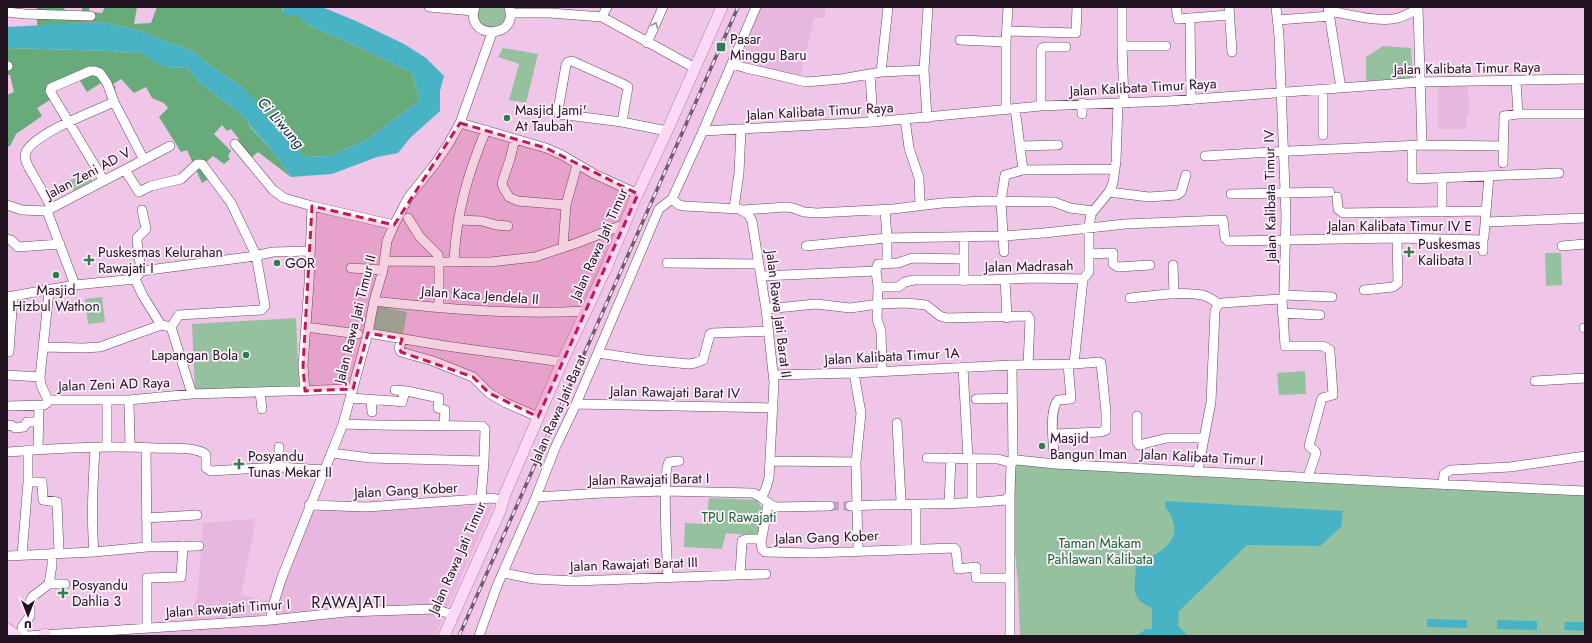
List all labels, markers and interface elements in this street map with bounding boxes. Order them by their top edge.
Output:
one-way arrow [650,21,658,29]
place label: Pasar Minggu Baru [730,29,807,65]
marker: Pasar Minggu Baru [715,41,727,53]
street label: Jalan Kalibata Timur Raya [1391,57,1541,79]
street label: Jalan Kalibata Timur Raya [1067,73,1217,101]
water label: Ci Liwung [252,92,310,154]
street label: Jalan Kalibata Timur Raya [744,97,894,125]
place label: Masjid Jami' At Taubah [515,100,587,136]
marker: Masjid Jami' At Taubah [502,113,512,123]
street label: Jalan Kalibata Timur IV [1259,129,1281,264]
street label: Jalan Zeni AD V [40,142,135,205]
street label: Jalan Rawa Jati Timur [564,184,633,305]
street label: Jalan Kalibata Timur IV E [1326,216,1472,236]
place label: Puskesmas Kalibata I [1418,234,1481,270]
place label: Puskesmas Kelurahan Rawajati I [98,242,223,278]
marker: Puskesmas Kalibata I [1403,246,1415,258]
street label: Jalan Rawa Jati Barat II [761,247,797,379]
street label: Jalan Rawa Jati Timur II [329,252,381,387]
place label: GOR [285,253,315,273]
marker: Puskesmas Kelurahan Rawajati I [83,254,95,266]
street label: Jalan Madrasah [982,255,1074,277]
marker: GOR [272,258,282,268]
marker: Masjid Hizbul Wathon [51,270,61,280]
place label: Masjid Hizbul Wathon [12,280,100,316]
street label: Jalan Kaca Jendela II [418,281,540,309]
street label: Jalan Kalibata Timur 1A [822,342,961,370]
place label: Lapangan Bola [151,345,238,365]
marker: Lapangan Bola [241,350,251,360]
street label: Jalan Rawa Jati Barat [524,351,591,468]
street label: Jalan Zeni AD Raya [56,372,170,396]
street label: Jalan Rawajati Barat IV [608,381,741,403]
place label: Masjid Bangun Iman [1050,428,1127,464]
marker: Masjid Bangun Iman [1037,441,1047,451]
street label: Jalan Kalibata Timur I [1138,444,1264,470]
place label: Posyandu Tunas Mekar II [248,446,332,482]
marker: Posyandu Tunas Mekar II [233,458,245,470]
street label: Jalan Rawajati Barat I [586,468,710,490]
street label: Jalan Gang Kober [352,477,459,503]
street label: Jalan Rawa Jati Timur [422,498,491,619]
park label: TPU Rawajati [701,507,777,527]
street label: Jalan Gang Kober [773,525,879,549]
park label: Taman Makam Pahlawan Kalibata [1047,533,1153,569]
street label: Jalan Rawajati Barat III [568,552,698,576]
place label: Posyandu Dahlia 3 [72,575,128,611]
marker: Posyandu Dahlia 3 [57,587,69,599]
district label: RAWAJATI [311,591,387,614]
street label: Jalan Rawajati Timur I [163,594,291,622]
north arrow [8,595,48,635]
text: U [24,617,32,633]

